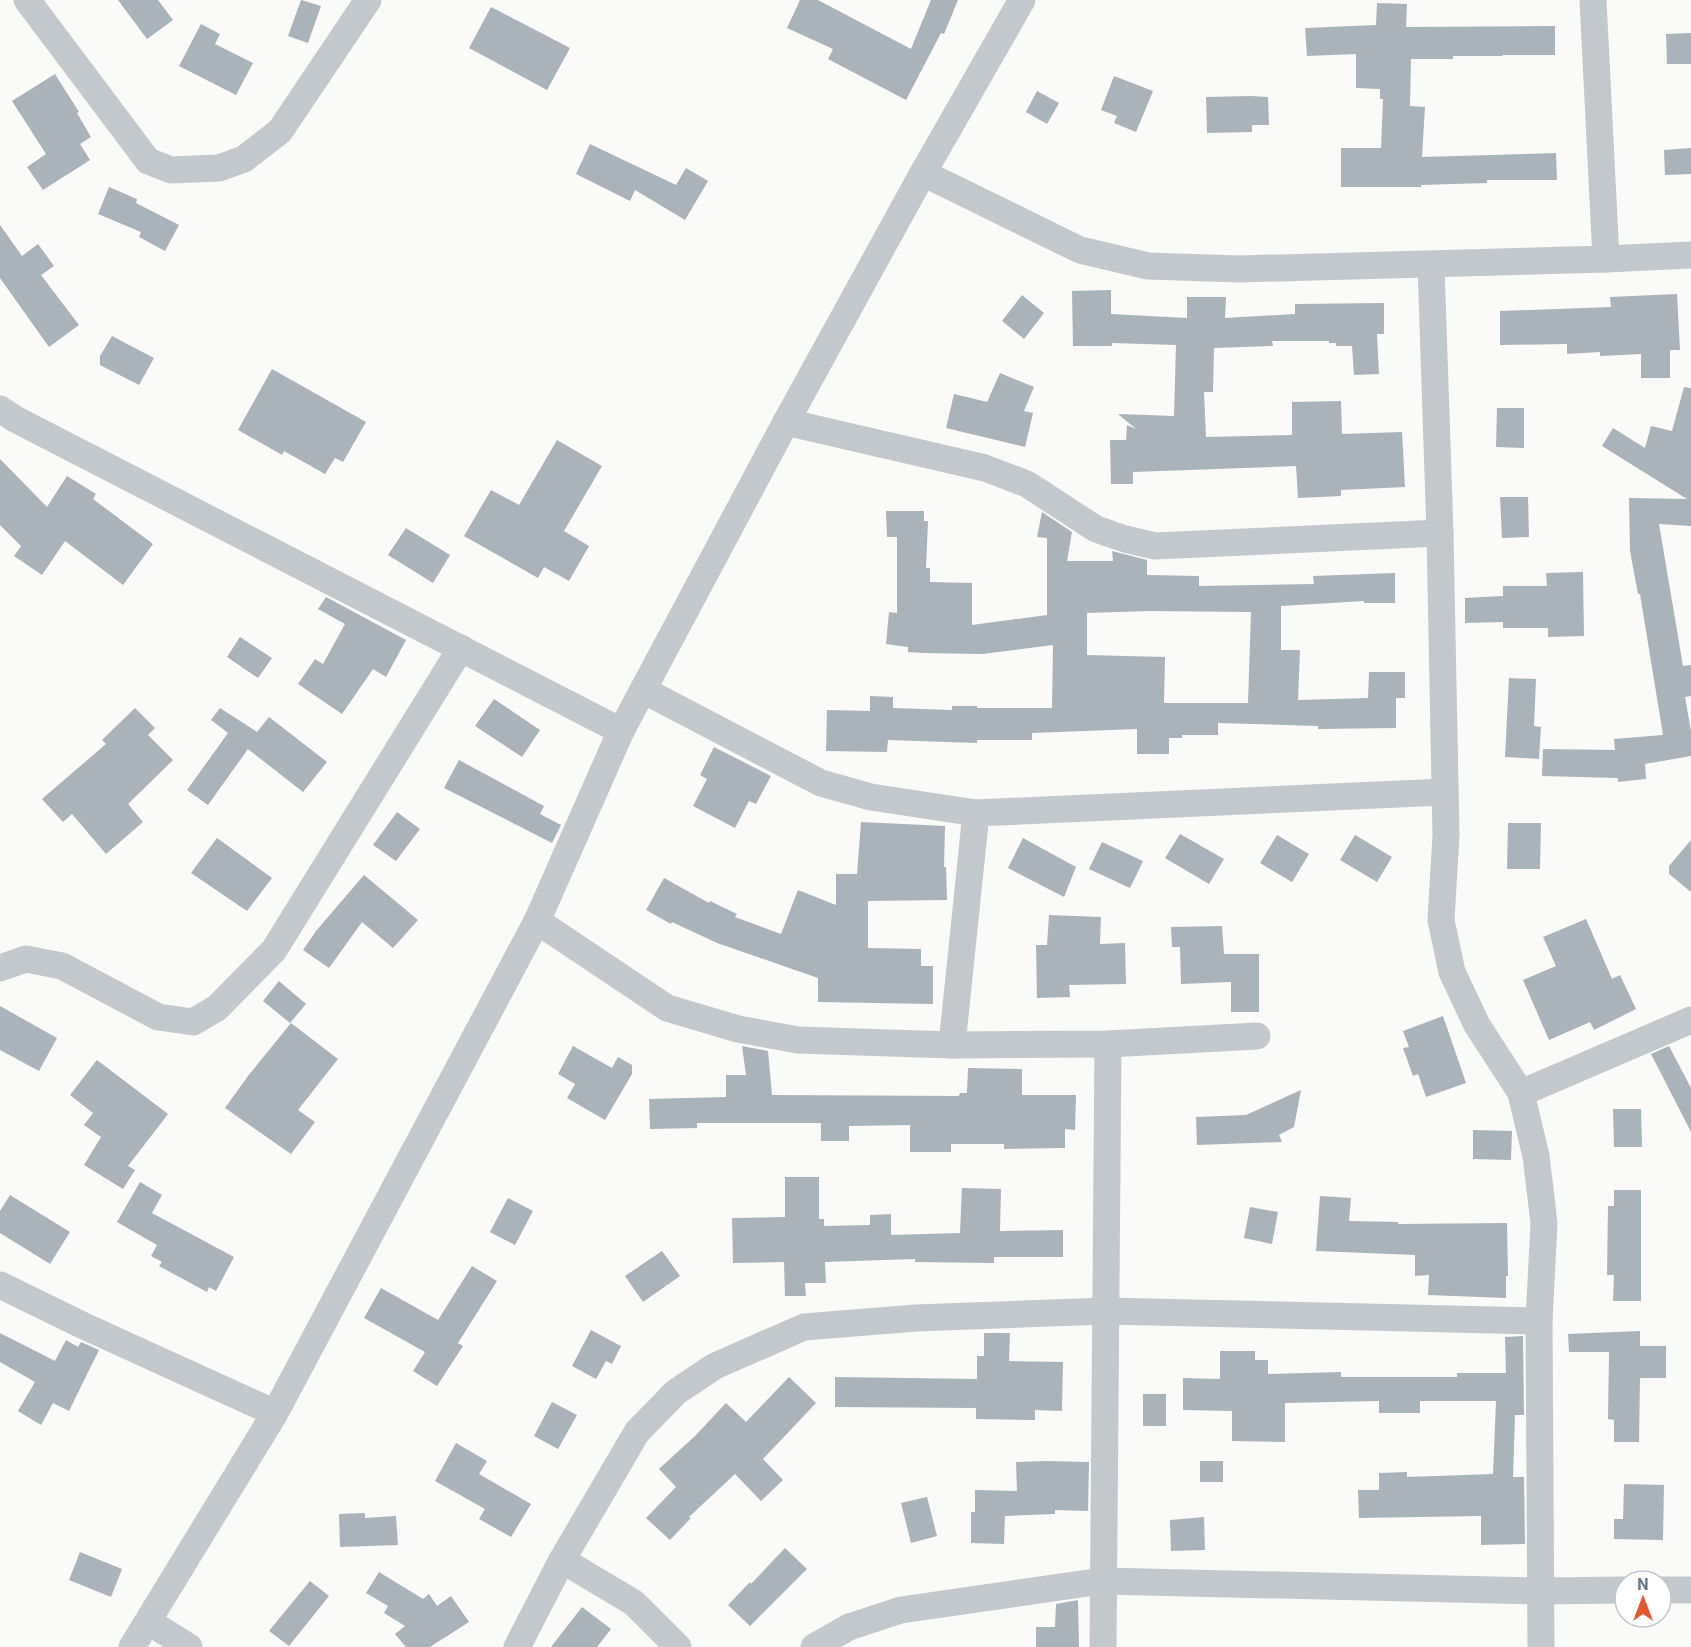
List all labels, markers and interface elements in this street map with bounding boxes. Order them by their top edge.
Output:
north arrow [1613,1569,1673,1629]
text: N [1637,1575,1649,1594]

